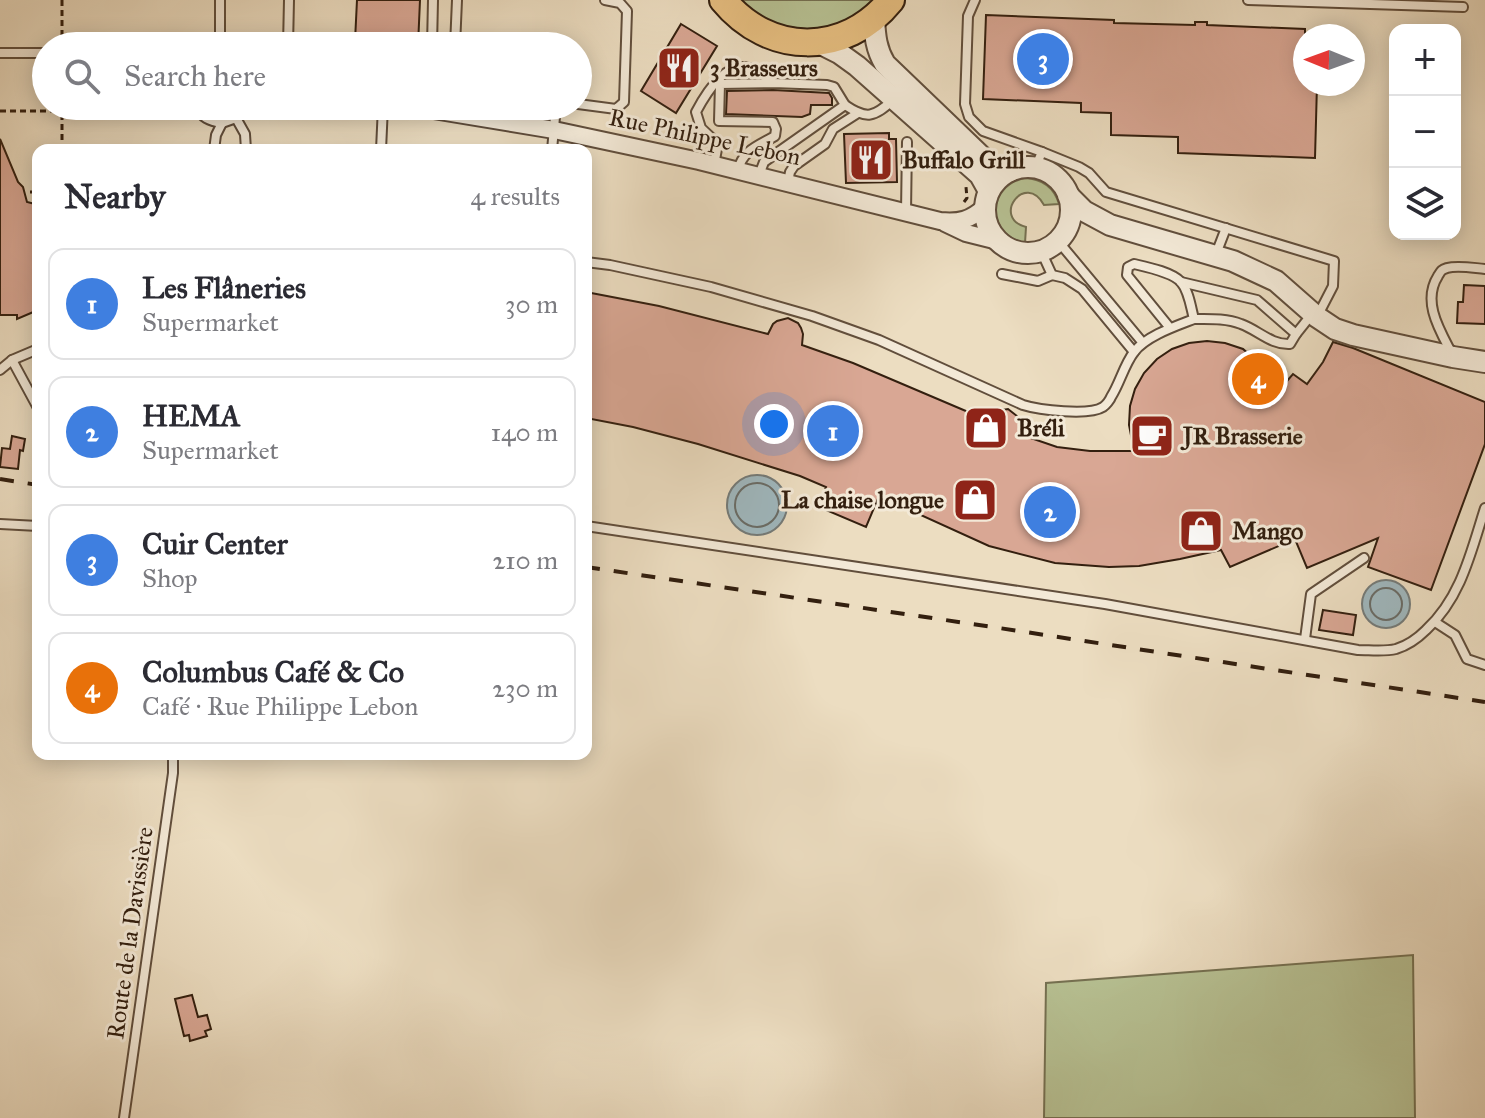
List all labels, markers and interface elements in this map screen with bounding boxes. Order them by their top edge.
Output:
north arrow [1293,24,1365,96]
map controls [1389,24,1461,240]
button: + [1389,24,1461,96]
pin: 3 [1017,29,1069,89]
search box [32,32,592,120]
restaurant icon: 3 Brasseurs [655,44,703,92]
place label: 3 Brasseurs [710,53,818,83]
icon: search [60,54,104,98]
text: Search here [124,58,266,94]
button: − [1389,96,1461,168]
street label: Rue Philippe Lebon [606,102,804,172]
restaurant icon: Buffalo Grill [847,136,895,184]
place label: Buffalo Grill [902,145,1026,175]
button: layers [1389,168,1461,240]
text: Nearby [64,176,166,217]
text: 4 results [471,180,560,212]
text: Les Flâneries [142,270,306,306]
text: 1 [87,288,97,320]
text: 30 m [505,288,558,320]
text: Supermarket [142,306,279,338]
pin: 4 [1232,349,1284,409]
text: HEMA [142,398,241,434]
pin: 1 [807,401,859,461]
your location [754,404,794,444]
shop icon: Bréli [962,404,1010,452]
cafe icon: JR Brasserie [1128,412,1176,460]
place label: Bréli [1017,413,1065,443]
text: 2 [86,416,98,448]
text: 140 m [491,416,558,448]
place label: JR Brasserie [1180,421,1303,451]
text: Supermarket [142,434,279,466]
shop icon: La chaise longue [951,476,999,524]
pin: 2 [1024,482,1076,542]
place label: La chaise longue [781,485,944,515]
shop icon: Mango [1177,507,1225,555]
place label: Mango [1232,516,1303,546]
text: Cuir Center [142,526,288,562]
text: 3 [87,544,97,576]
text: 210 m [492,544,558,576]
text: Shop [142,562,198,594]
text: Columbus Café & Co [142,654,404,690]
text: 4 [85,672,99,704]
text: 230 m [492,672,558,704]
text: Café · Rue Philippe Lebon [142,690,418,722]
street label: Route de la Davissière [100,825,160,1041]

